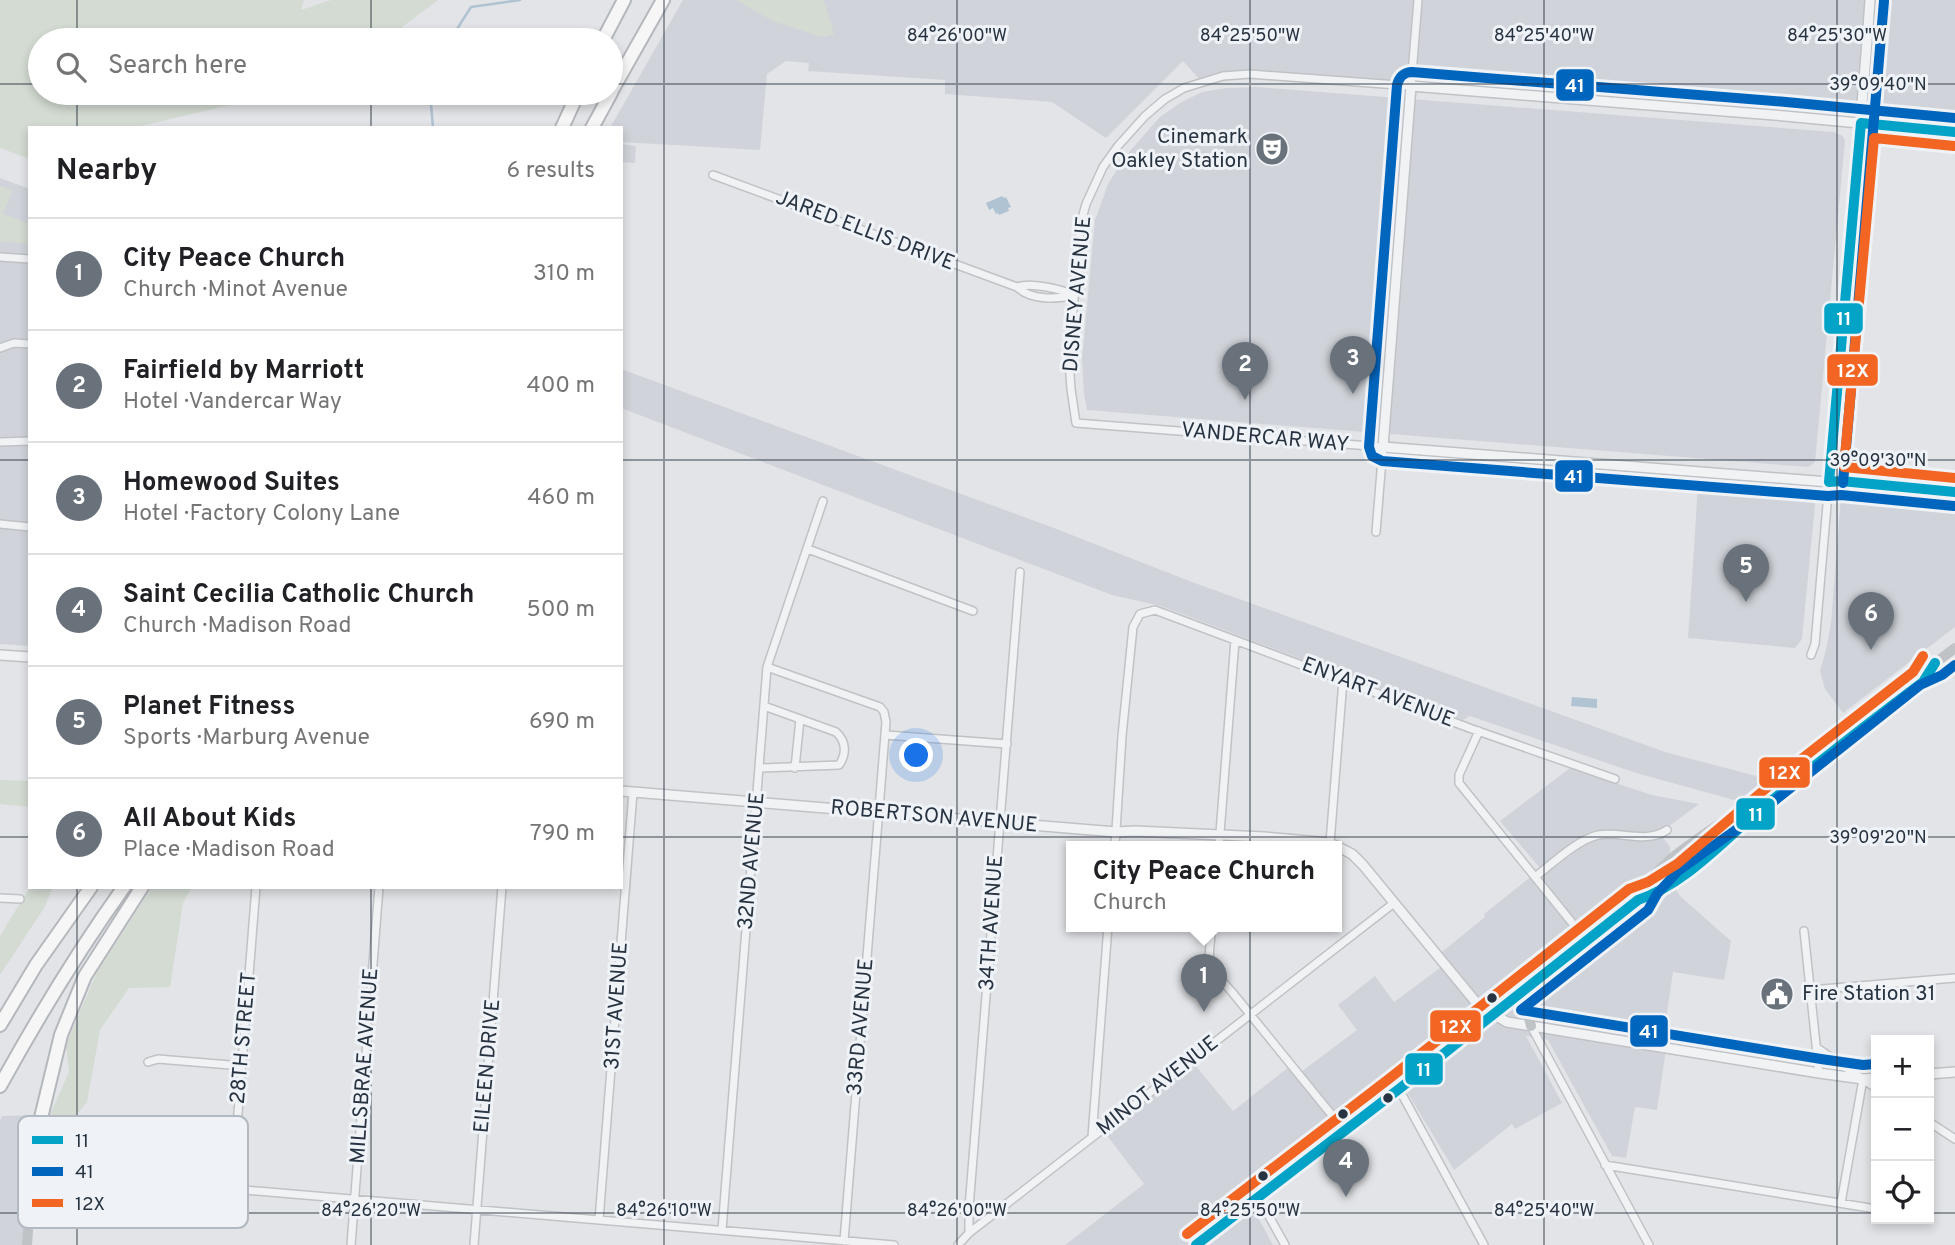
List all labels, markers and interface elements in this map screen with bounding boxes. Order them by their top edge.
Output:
text: 84°26'00"W [907,25,1007,48]
text: 84°25'50"W [1200,25,1300,48]
text: 84°25'40"W [1494,25,1594,48]
text: 84°25'30"W [1787,25,1887,48]
search box [28,28,623,105]
icon: search [52,48,90,86]
text: Search here [108,50,247,83]
line badge: 41 [1555,68,1595,102]
text: 39°09'40"N [1829,74,1927,97]
text: 41 [1565,75,1585,99]
place label: Cinemark Oakley Station [1111,124,1248,175]
theatre icon: Cinemark Oakley Station [1253,130,1291,168]
text: Nearby [56,153,157,190]
text: 6 results [507,157,595,186]
street label: JARED ELLIS DRIVE [772,184,958,278]
street label: DISNEY AVENUE [1058,215,1098,373]
text: City Peace Church [123,243,345,276]
text: 1 [74,260,84,289]
text: 310 m [533,260,595,289]
text: Church · Minot Avenue [123,276,348,305]
line badge: 11 [1823,302,1864,335]
text: 11 [1836,308,1852,332]
pin: 3 [1330,336,1376,394]
pin: 2 [1222,342,1268,400]
line badge: 12X [1826,353,1879,387]
text: Fairfield by Marriott [123,355,364,388]
text: 12X [1837,360,1869,384]
text: 2 [72,372,86,401]
text: 400 m [526,372,595,401]
text: Hotel · Vandercar Way [123,388,342,417]
street label: VANDERCAR WAY [1180,417,1350,459]
text: 39°09'30"N [1830,450,1926,473]
line badge: 41 [1554,459,1594,493]
text: 41 [1564,466,1584,490]
text: Homewood Suites [123,467,340,500]
text: 3 [72,484,86,513]
text: 460 m [527,484,595,513]
text: Hotel · Factory Colony Lane [123,500,400,529]
pin: 5 [1723,544,1769,602]
text: Saint Cecilia Catholic Church [123,579,474,612]
pin: 6 [1848,592,1894,650]
text: 4 [72,596,86,625]
text: 500 m [527,596,595,625]
text: Church · Madison Road [123,612,351,641]
street label: ENYART AVENUE [1298,651,1458,735]
text: Planet Fitness [123,691,295,724]
text: 5 [72,708,86,737]
text: 690 m [529,708,595,737]
text: Sports · Marburg Avenue [123,724,370,753]
your location [899,738,933,772]
line badge: 12X [1758,756,1811,789]
text: 12X [1769,762,1801,786]
street label: 32ND AVENUE [733,791,771,931]
street label: ROBERTSON AVENUE [829,795,1039,839]
line badge: 11 [1735,797,1776,831]
text: All About Kids [123,803,296,836]
text: 11 [1748,804,1764,828]
text: 6 [72,820,86,849]
text: 790 m [530,820,595,849]
text: 39°09'20"N [1829,827,1927,850]
text: Place · Madison Road [123,836,335,865]
popup [1066,841,1342,932]
street label: 34TH AVENUE [974,854,1010,992]
text: City Peace Church [1093,856,1315,889]
text: Church [1093,889,1167,918]
street label: 31ST AVENUE [599,941,635,1071]
pin: 1 [1181,954,1227,1012]
street label: 33RD AVENUE [842,957,880,1097]
street label: MILLSBRAE AVENUE [345,967,385,1165]
street label: 28TH STREET [225,971,263,1105]
public building icon: Fire Station 31 [1758,975,1796,1013]
place label: Fire Station 31 [1802,981,1936,1008]
unlabelled marker [1485,991,1499,1005]
street label: EILEEN DRIVE [469,998,507,1134]
line badge: 12X [1429,1009,1482,1043]
line badge: 41 [1629,1014,1669,1048]
text: 12X [1440,1016,1472,1040]
text: 41 [1639,1021,1659,1045]
street label: MINOT AVENUE [1092,1030,1224,1142]
map controls [1871,1035,1934,1224]
button: + [1871,1035,1934,1098]
line badge: 11 [1404,1052,1444,1086]
text: 11 [1416,1059,1432,1083]
unlabelled marker [1381,1091,1395,1105]
button: − [1871,1098,1934,1161]
unlabelled marker [1336,1107,1350,1121]
legend [18,1116,248,1228]
text: 11 [75,1130,89,1154]
pin: 4 [1323,1139,1369,1197]
text: 41 [75,1161,94,1185]
button: locate [1871,1161,1934,1224]
unlabelled marker [1256,1169,1270,1183]
text: 12X [75,1193,105,1217]
text: 84°26'20"W [321,1200,421,1223]
text: 84°26'10"W [616,1200,712,1223]
text: 84°26'00"W [907,1200,1007,1223]
text: 84°25'50"W [1200,1200,1300,1223]
text: 84°25'40"W [1494,1200,1594,1223]

